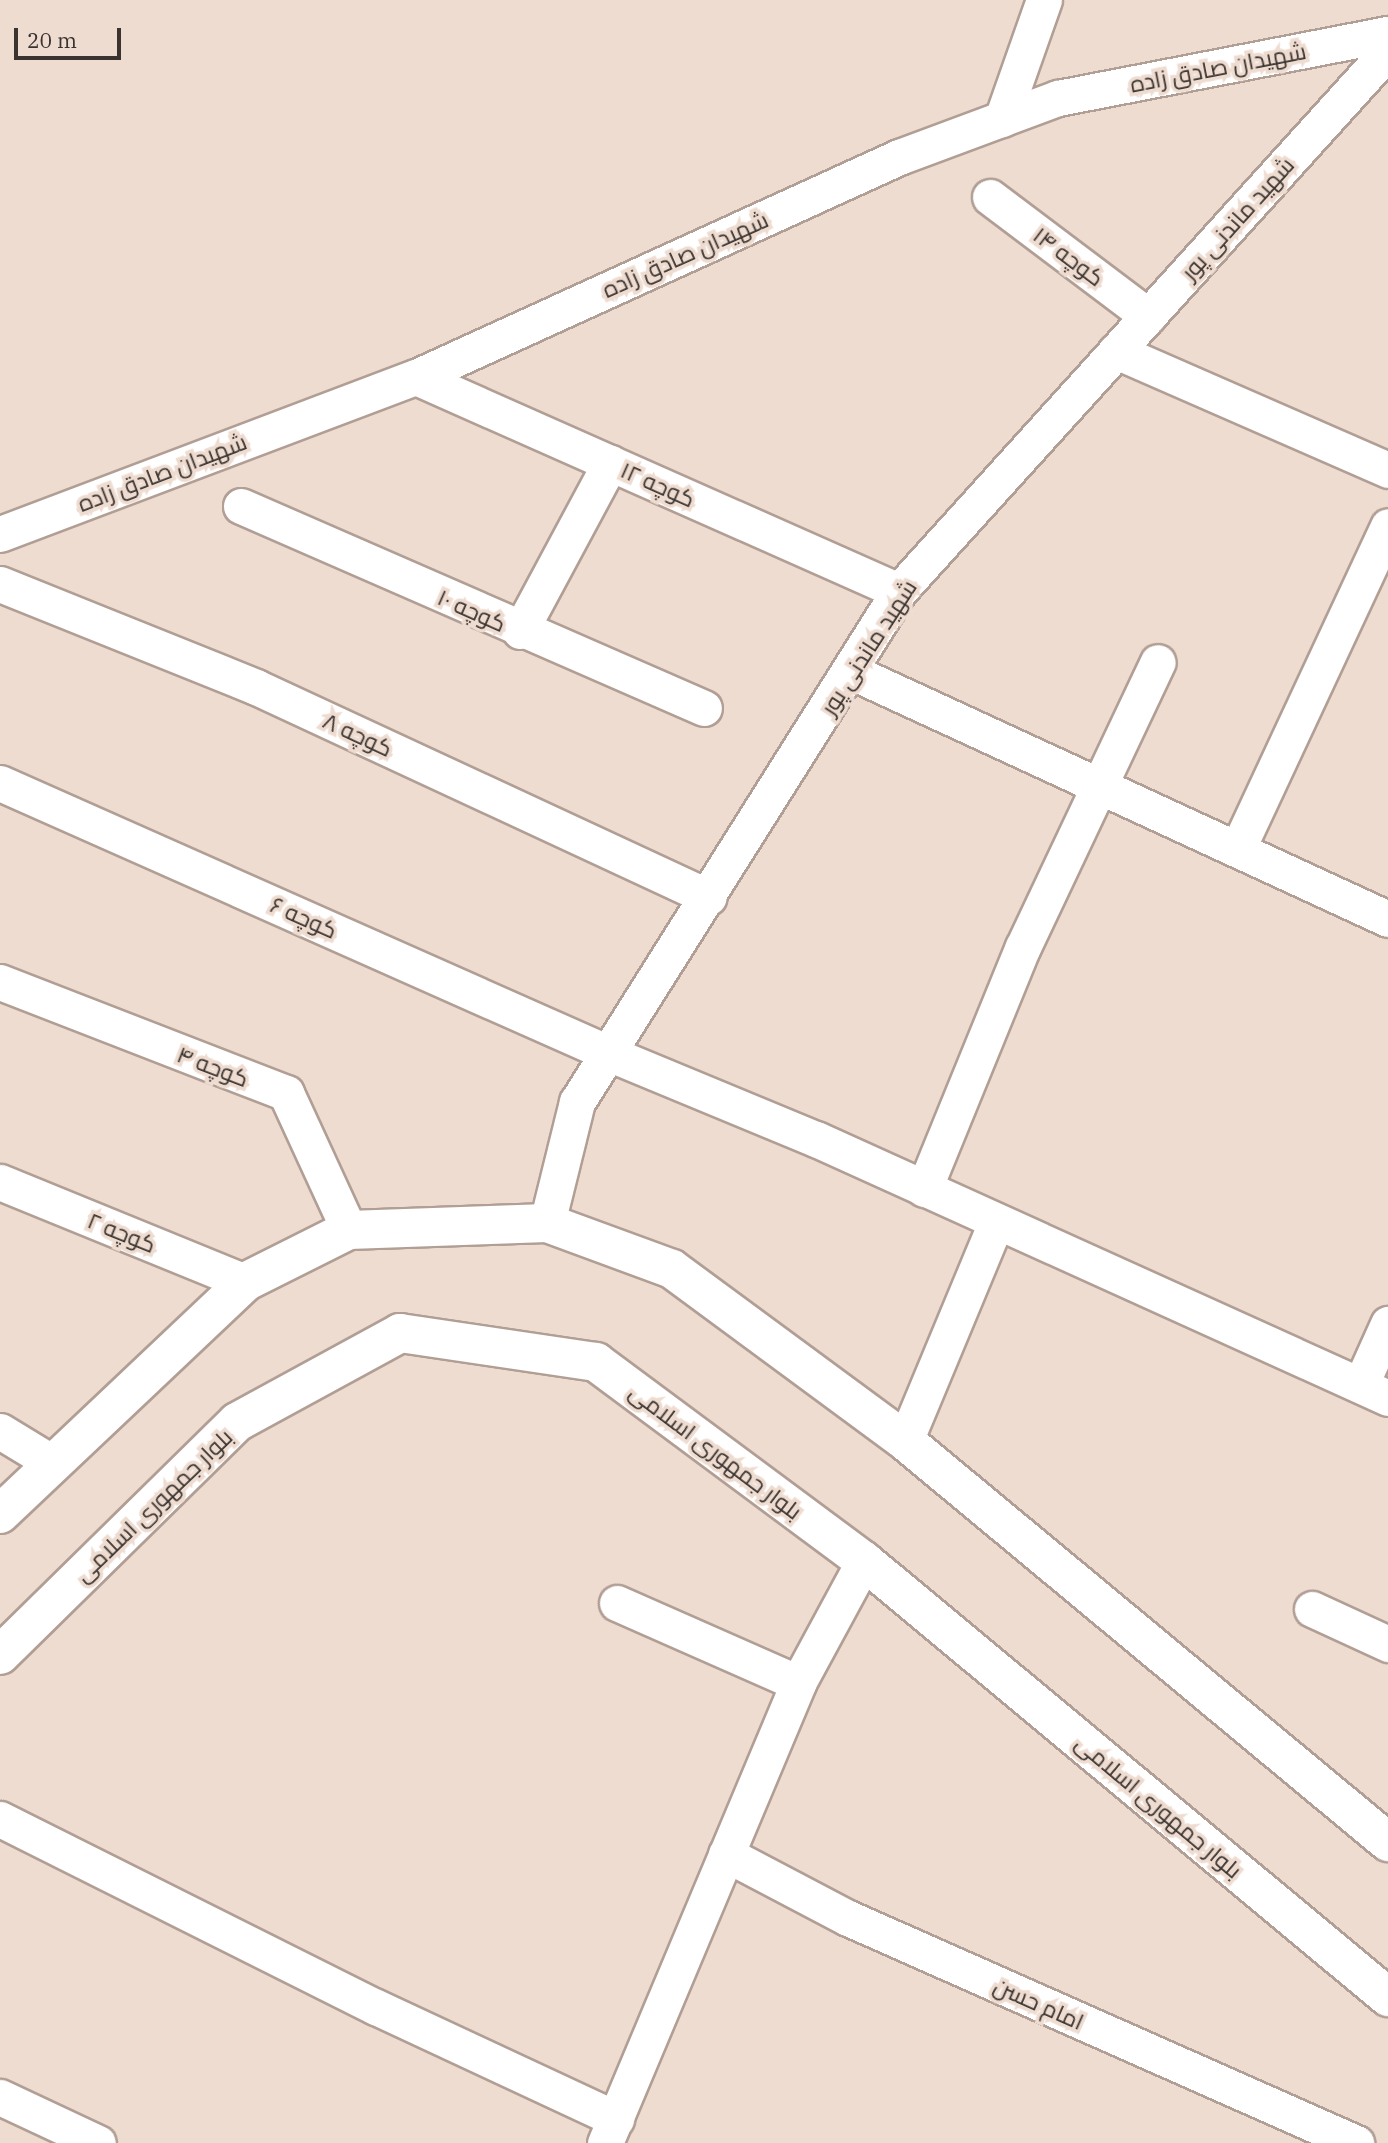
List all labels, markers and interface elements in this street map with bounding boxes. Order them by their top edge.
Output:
scale bar [18,14,124,58]
text: 20 m [27,26,77,54]
street label: شهیدان صادق زاده [1128,36,1308,98]
street label: شهید ماندنی پور [1175,151,1299,285]
street label: شهیدان صادق زاده [598,205,772,303]
street label: کوچه ۱۴ [1028,220,1110,292]
street label: شهیدان صادق زاده [74,427,250,517]
street label: کوچه ۱۲ [617,455,699,513]
street label: شهید ماندنی پور [814,574,922,720]
street label: کوچه ۱۰ [434,583,510,637]
street label: کوچه ۸ [319,706,397,762]
street label: کوچه ۶ [266,890,342,944]
street label: کوچه ۴ [173,1040,253,1092]
street label: کوچه ۲ [84,1206,160,1258]
street label: بلوار جمهوری اسلامی [624,1377,808,1525]
street label: بلوار جمهوری اسلامی [68,1423,238,1587]
street label: بلوار جمهوری اسلامی [1070,1728,1248,1884]
street label: امام حسن [990,1971,1088,2035]

